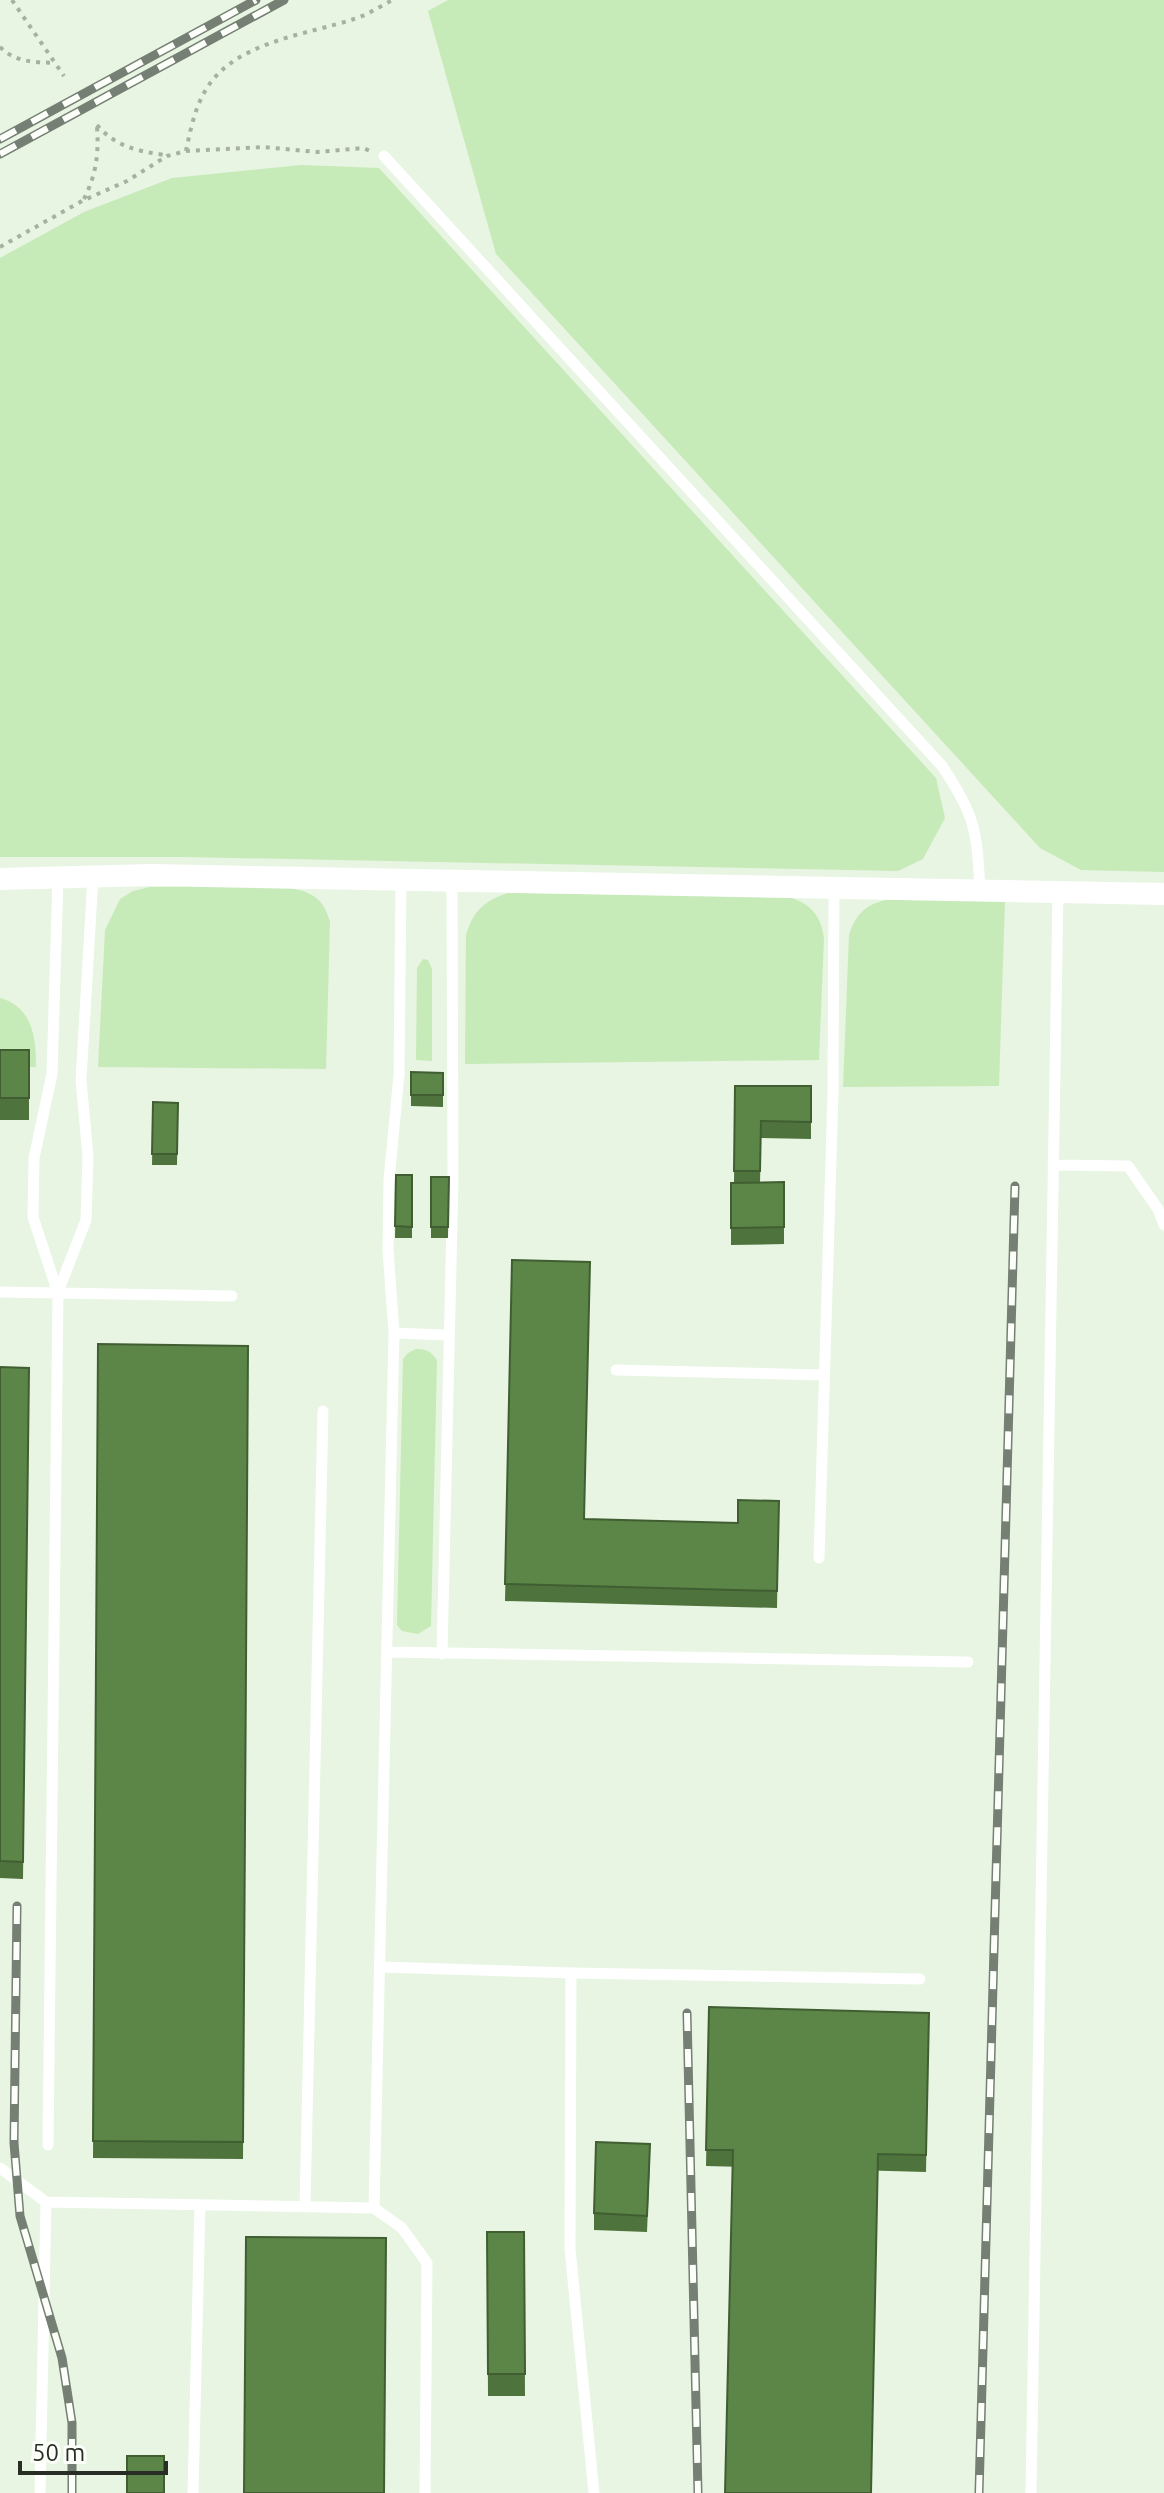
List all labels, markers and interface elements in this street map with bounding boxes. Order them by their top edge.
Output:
scale bar [20,2425,166,2475]
text: 50 m [32,2439,85,2466]

